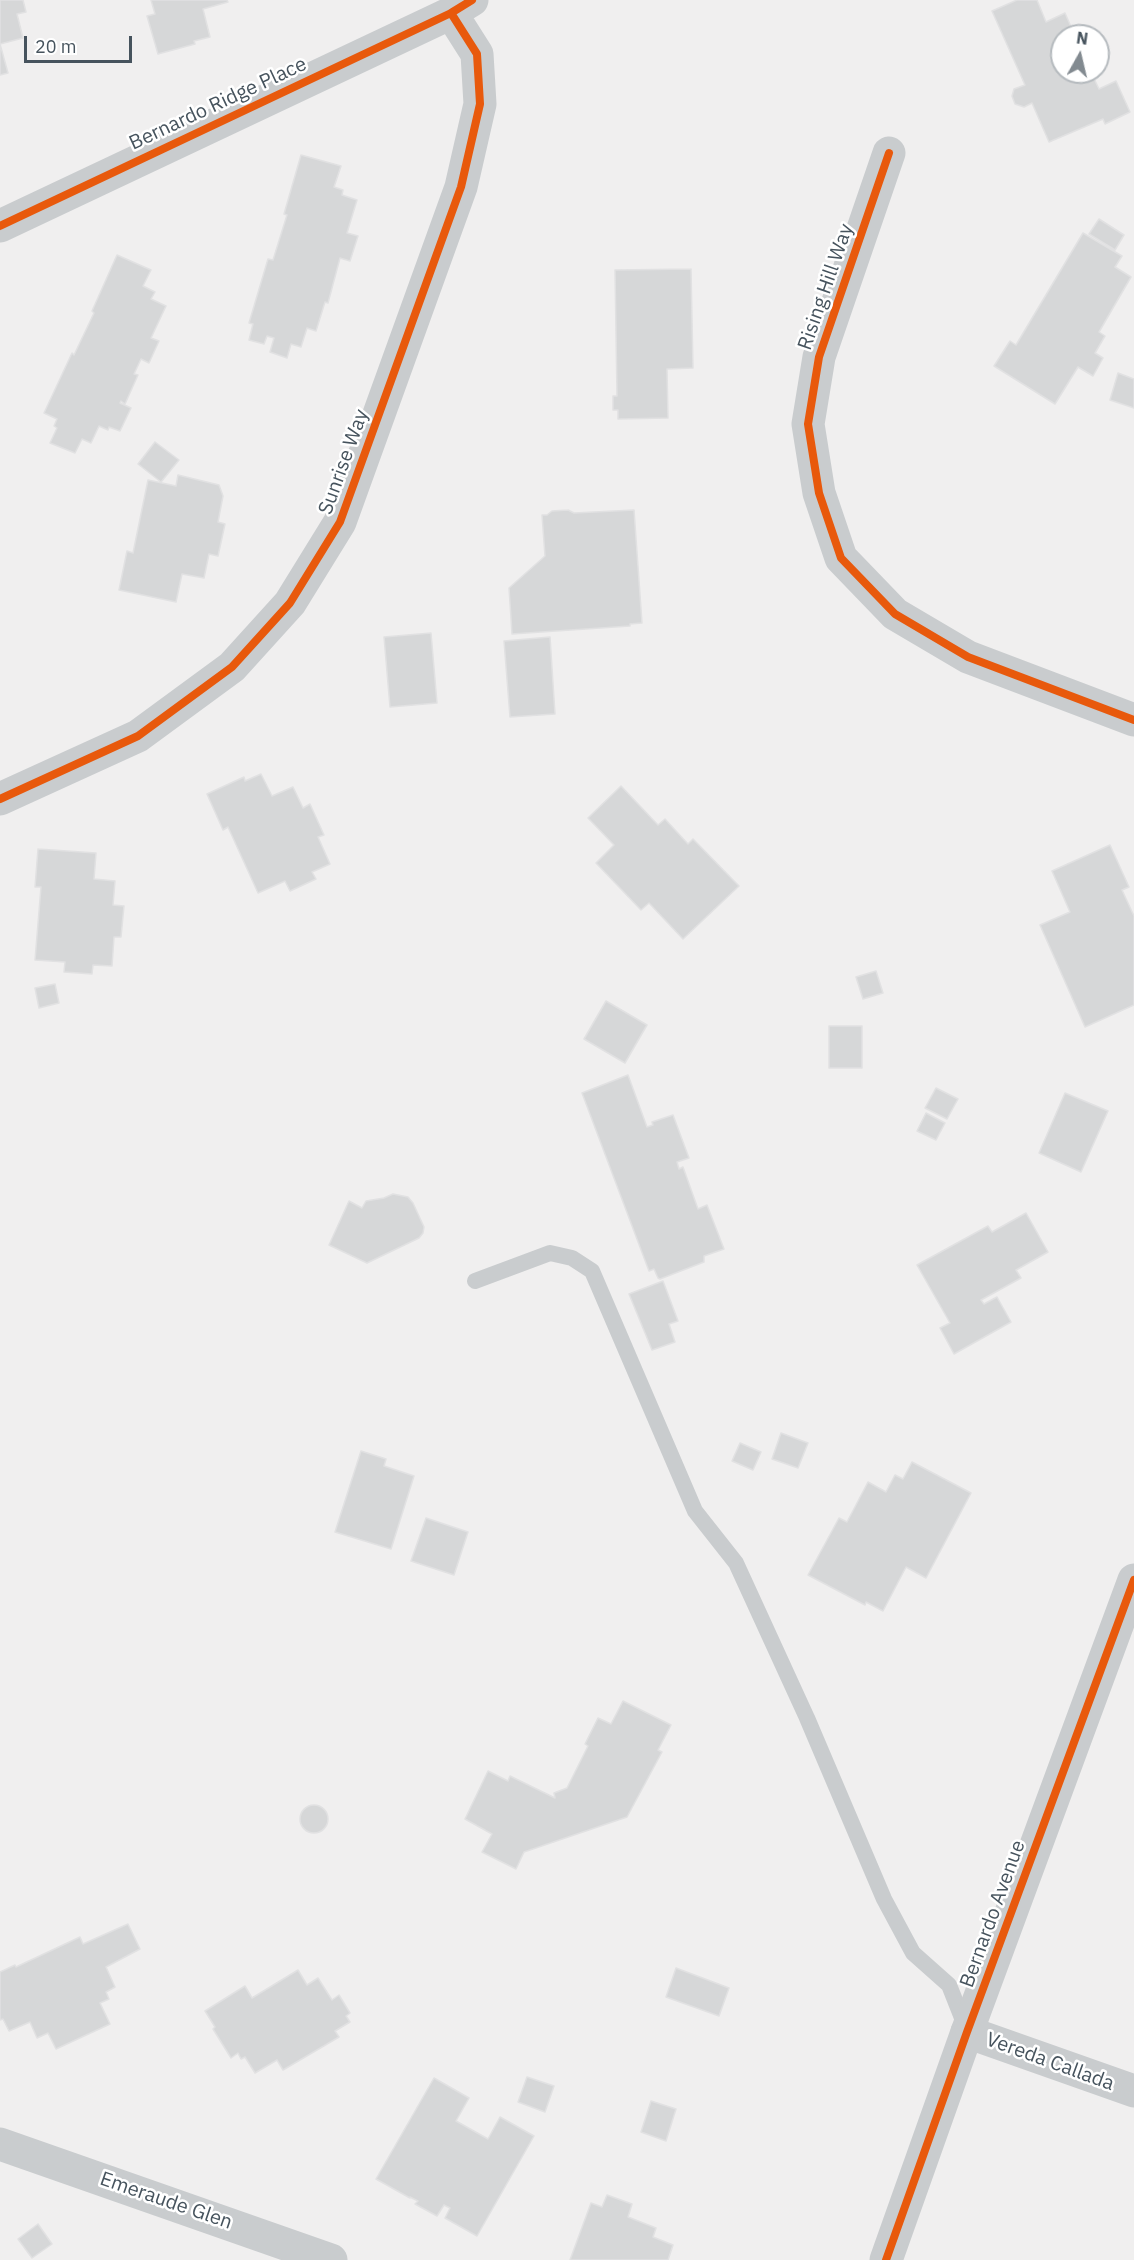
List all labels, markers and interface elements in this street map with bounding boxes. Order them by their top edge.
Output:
scale bar [27,24,135,62]
north arrow [1050,24,1110,84]
text: N [1075,27,1089,49]
text: 20 m [35,35,77,58]
street label: Bernardo Ridge Place [126,52,310,156]
street label: Rising Hill Way [793,221,859,353]
street label: Sunrise Way [314,406,374,518]
street label: Bernardo Avenue [955,1837,1031,1991]
street label: Vereda Callada [983,2028,1117,2096]
street label: Emeraude Glen [97,2167,235,2235]

